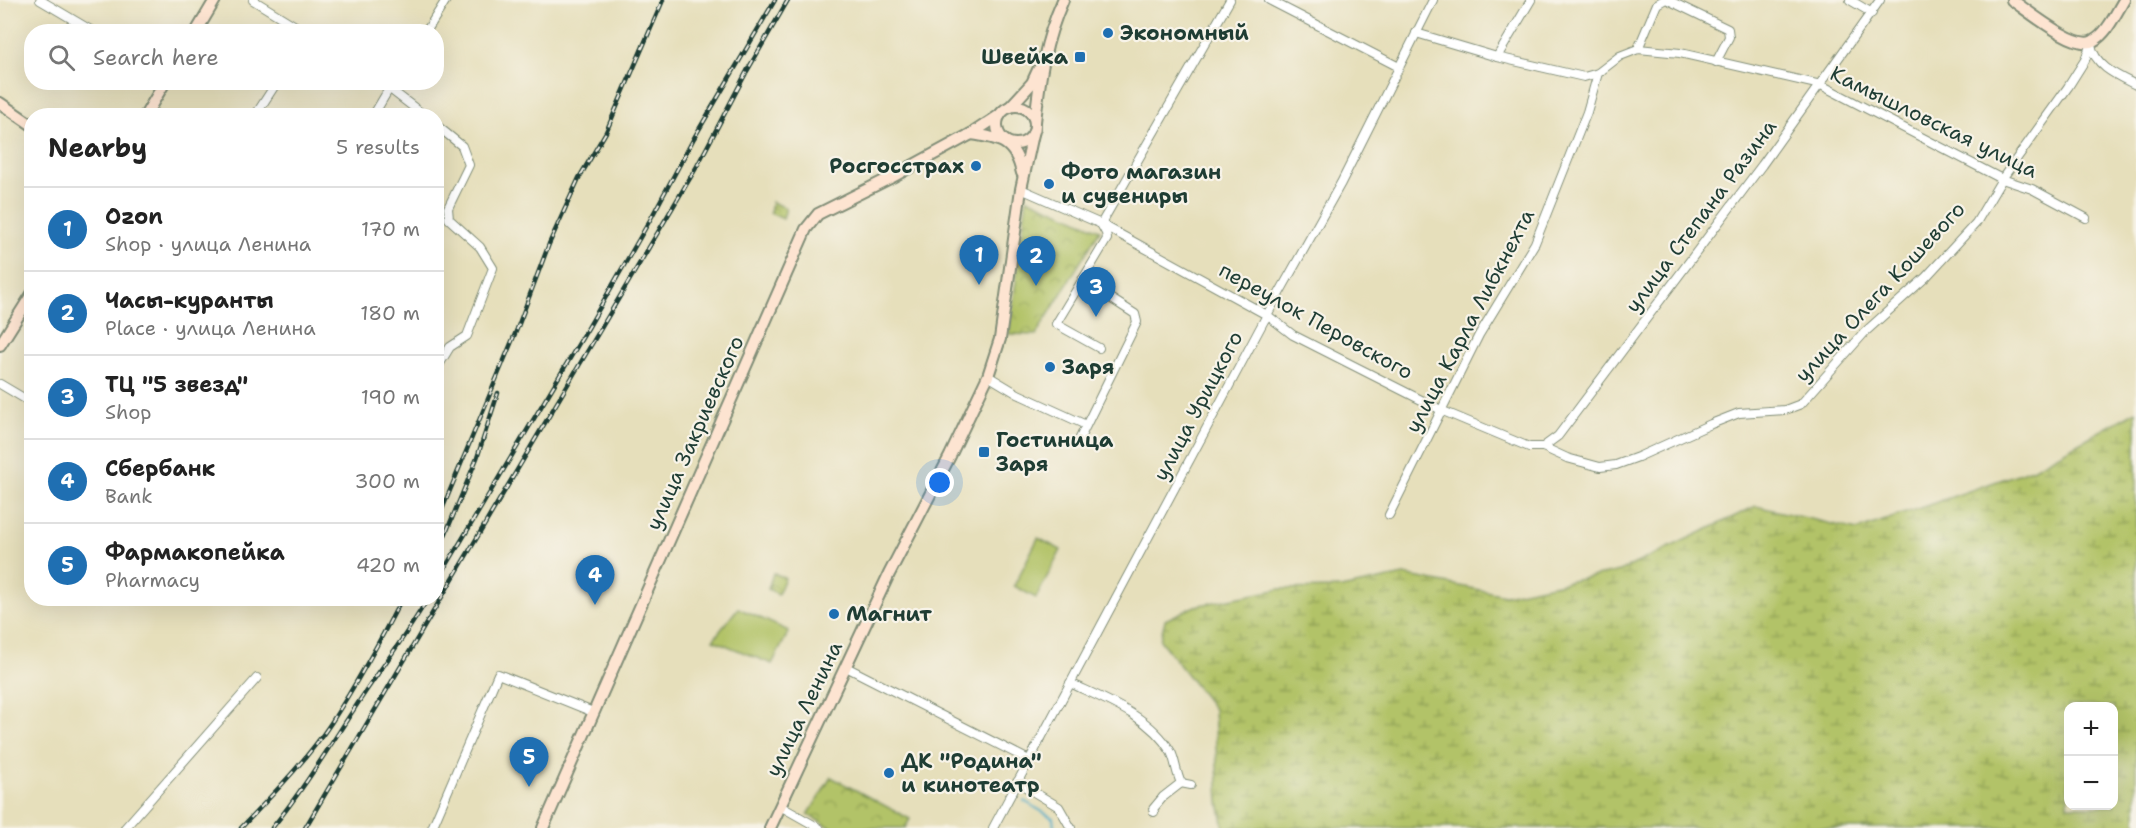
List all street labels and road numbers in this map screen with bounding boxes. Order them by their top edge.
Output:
street label: Камышловская улица [1826,59,2042,185]
street label: улица Степана Разина [1619,114,1783,318]
street label: улица Олега Кошевого [1789,196,1971,388]
street label: улица Карла Либкнехта [1399,204,1541,438]
street label: переулок Перовского [1214,256,1418,386]
street label: улица Урицкого [1147,326,1249,486]
street label: улица Закриевского [639,331,751,535]
street label: улица Ленина [759,637,849,781]

